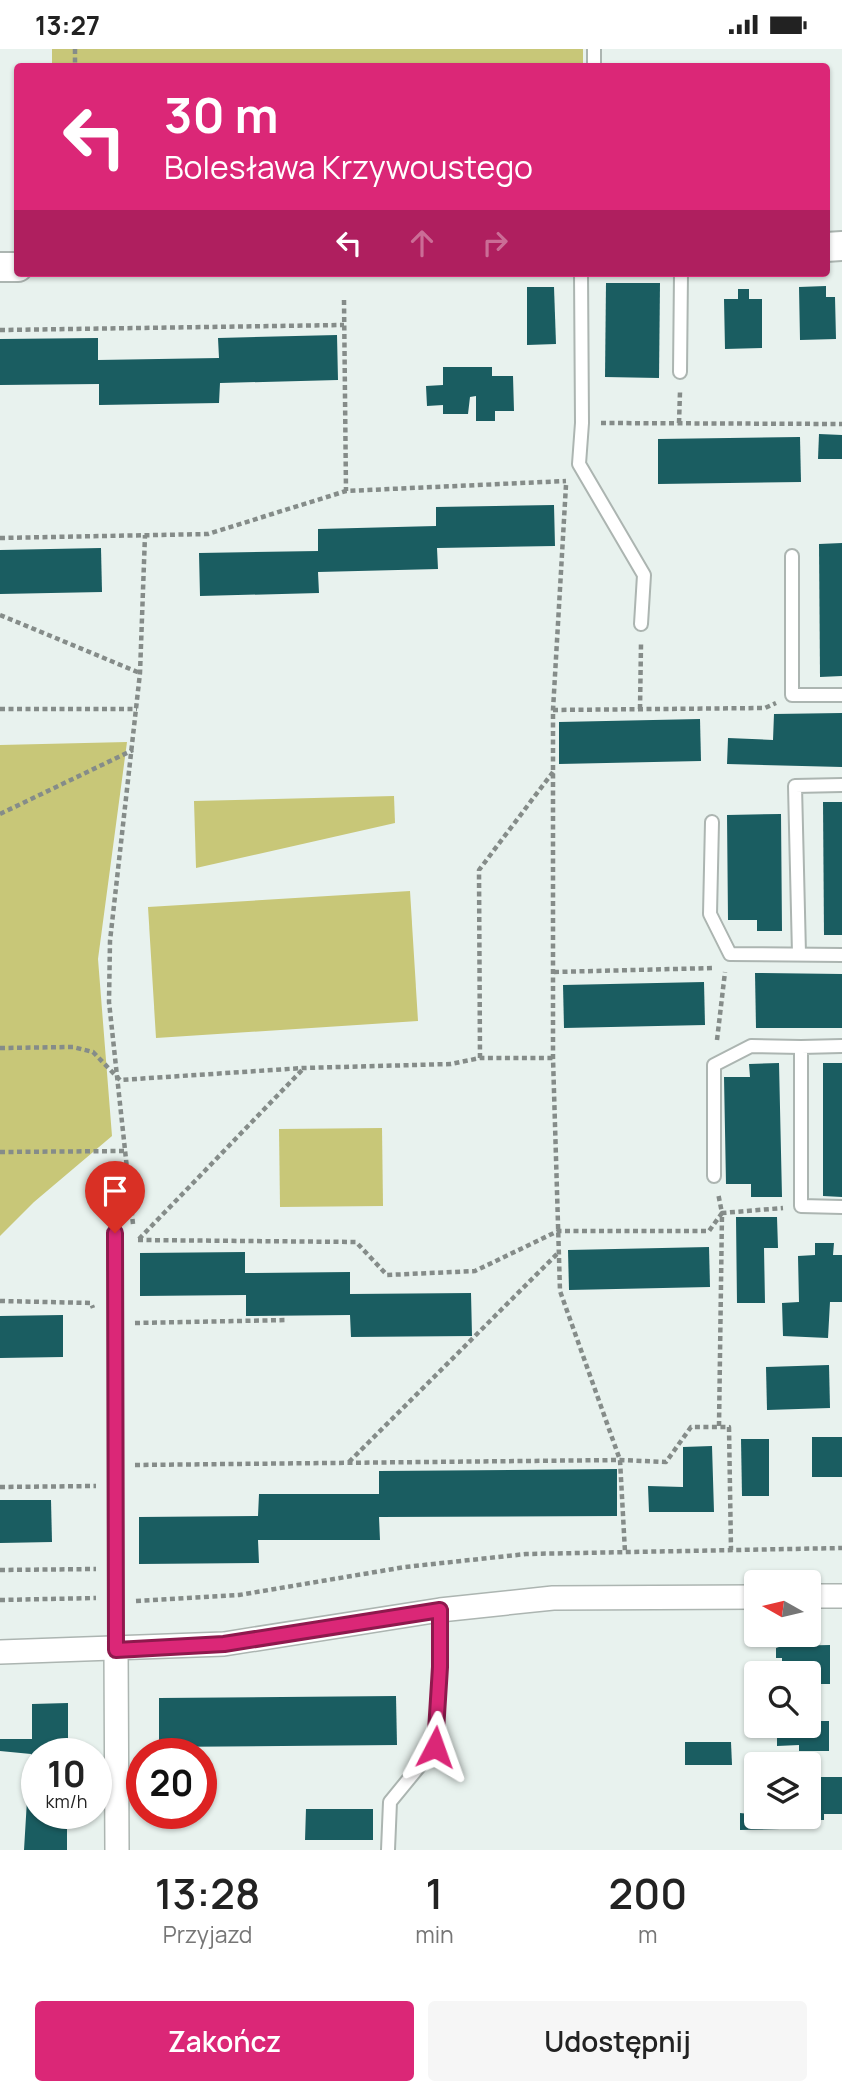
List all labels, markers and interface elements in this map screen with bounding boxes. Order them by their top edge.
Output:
text: 13:27 [35,7,100,43]
text: 30 m [164,81,279,148]
icon: left [49,91,140,182]
text: Bolesława Krzywoustego [164,145,533,189]
icon: left [330,224,368,262]
icon: ahead [403,224,441,262]
icon: right [476,224,514,262]
pin [85,1161,145,1233]
icon: arrive [96,1172,134,1210]
north arrow [744,1570,821,1647]
map controls [744,1570,821,1829]
button: search [744,1661,821,1738]
position arrow [398,1710,472,1784]
speed limit sign: 20 [126,1738,217,1829]
text: 10 [47,1750,86,1798]
button: layers [744,1752,821,1829]
text: km/h [46,1789,87,1813]
text: 13:28 [155,1864,260,1922]
text: 1 [426,1864,443,1922]
text: 200 [609,1864,687,1922]
text: Przyjazd [163,1918,252,1950]
text: min [415,1918,454,1950]
text: m [638,1918,658,1950]
button: Zakończ [35,2001,414,2081]
button: Udostępnij [428,2001,807,2081]

